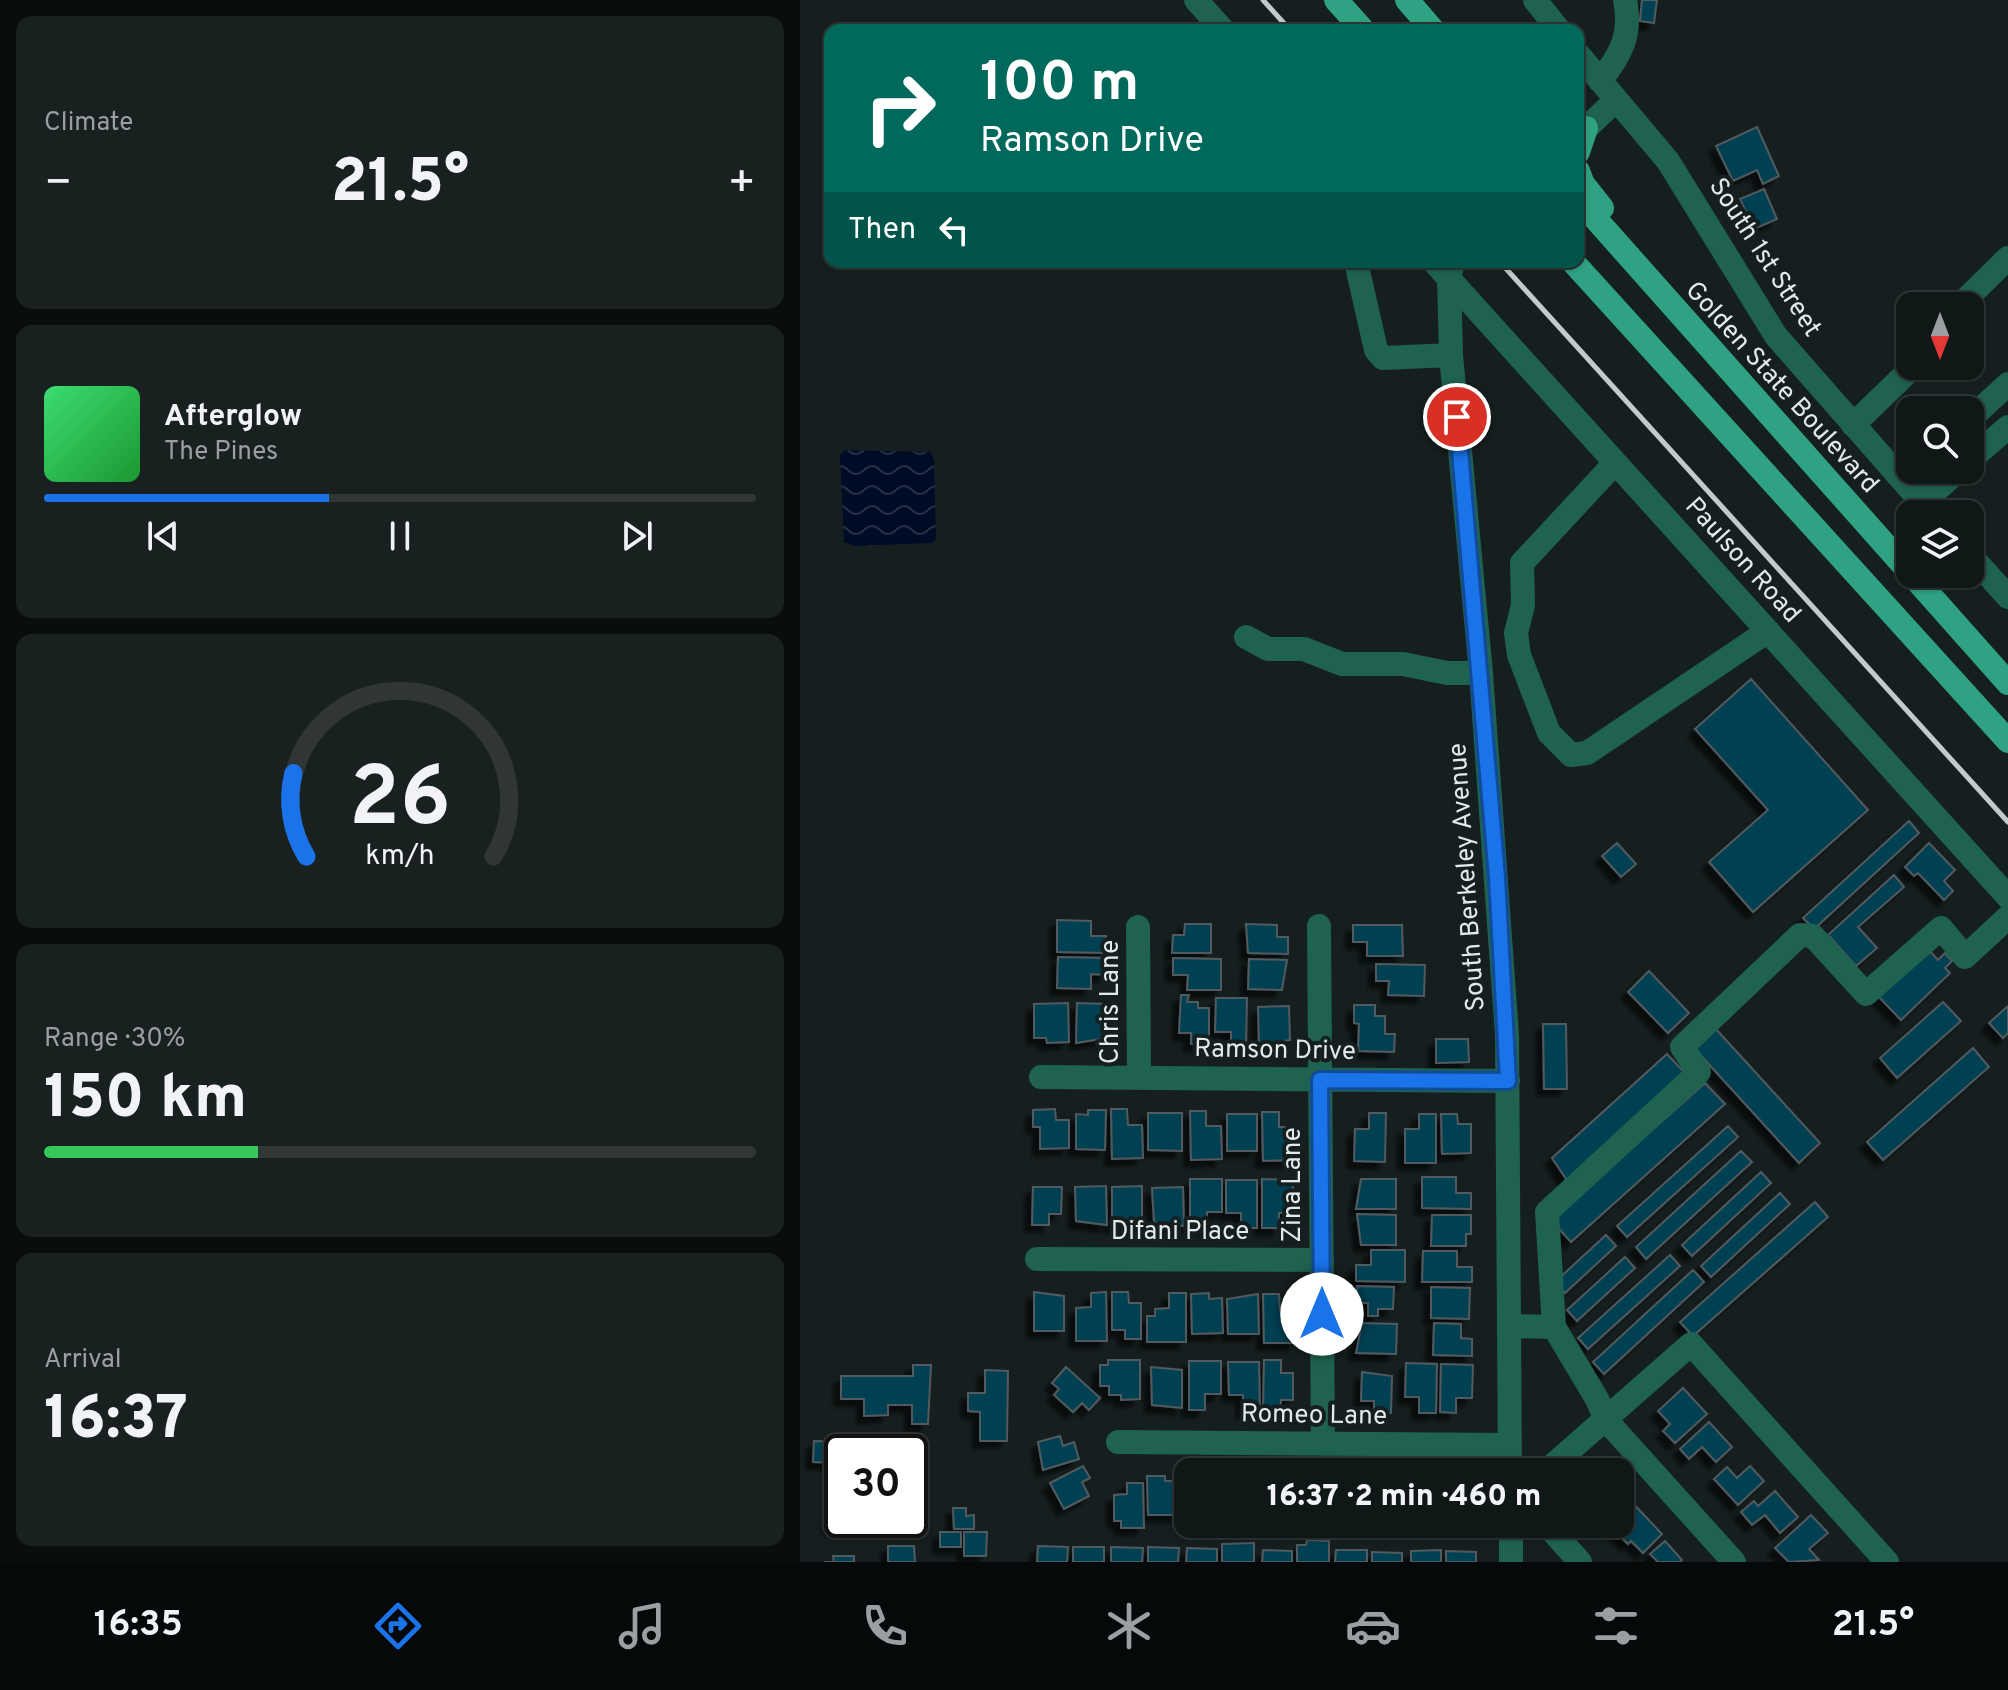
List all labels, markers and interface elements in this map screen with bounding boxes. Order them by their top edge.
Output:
text: 100 m [980,50,1139,120]
icon: right [848,56,952,160]
text: Climate [44,107,133,140]
text: Ramson Drive [980,119,1204,165]
text: 21.5° [331,147,469,223]
text: − [44,157,72,213]
text: + [728,157,756,213]
street label: South 1st Street [1700,172,1828,344]
icon: left [932,208,976,252]
text: Then [848,212,916,249]
street label: Golden State Boulevard [1677,275,1885,501]
north arrow [1896,292,1984,380]
map controls [1896,292,1984,588]
pin [1423,383,1491,451]
icon: arrive [1435,395,1479,439]
button: search [1896,396,1984,484]
text: Afterglow [164,399,302,436]
text: The Pines [164,436,278,469]
street label: Paulson Road [1677,491,1807,631]
button: layers [1896,500,1984,588]
icon: previous [141,514,185,558]
icon: pause [378,514,422,558]
icon: next [615,514,659,558]
street label: South Berkeley Avenue [1442,742,1494,1012]
text: 26 [349,750,451,855]
text: km/h [365,839,435,875]
street label: Chris Lane [1095,940,1128,1064]
text: Range · 30% [44,1023,186,1056]
street label: Ramson Drive [1194,1033,1356,1069]
text: 150 km [44,1063,247,1139]
street label: Zina Lane [1277,1127,1310,1243]
street label: Difani Place [1111,1216,1249,1249]
position arrow [1280,1272,1364,1356]
text: Arrival [44,1344,122,1377]
text: 16:37 [44,1384,188,1460]
street label: Romeo Lane [1241,1398,1387,1434]
speed limit sign: 30 [824,1434,928,1538]
text: 16:37 · 2 min · 460 m [1267,1479,1541,1516]
icon: directions [370,1598,426,1654]
icon: music [614,1598,670,1654]
icon: phone [857,1598,913,1654]
icon: climate [1101,1598,1157,1654]
icon: car [1345,1598,1401,1654]
icon: filters [1588,1598,1644,1654]
text: 16:35 [94,1603,183,1649]
text: 21.5° [1832,1603,1914,1649]

